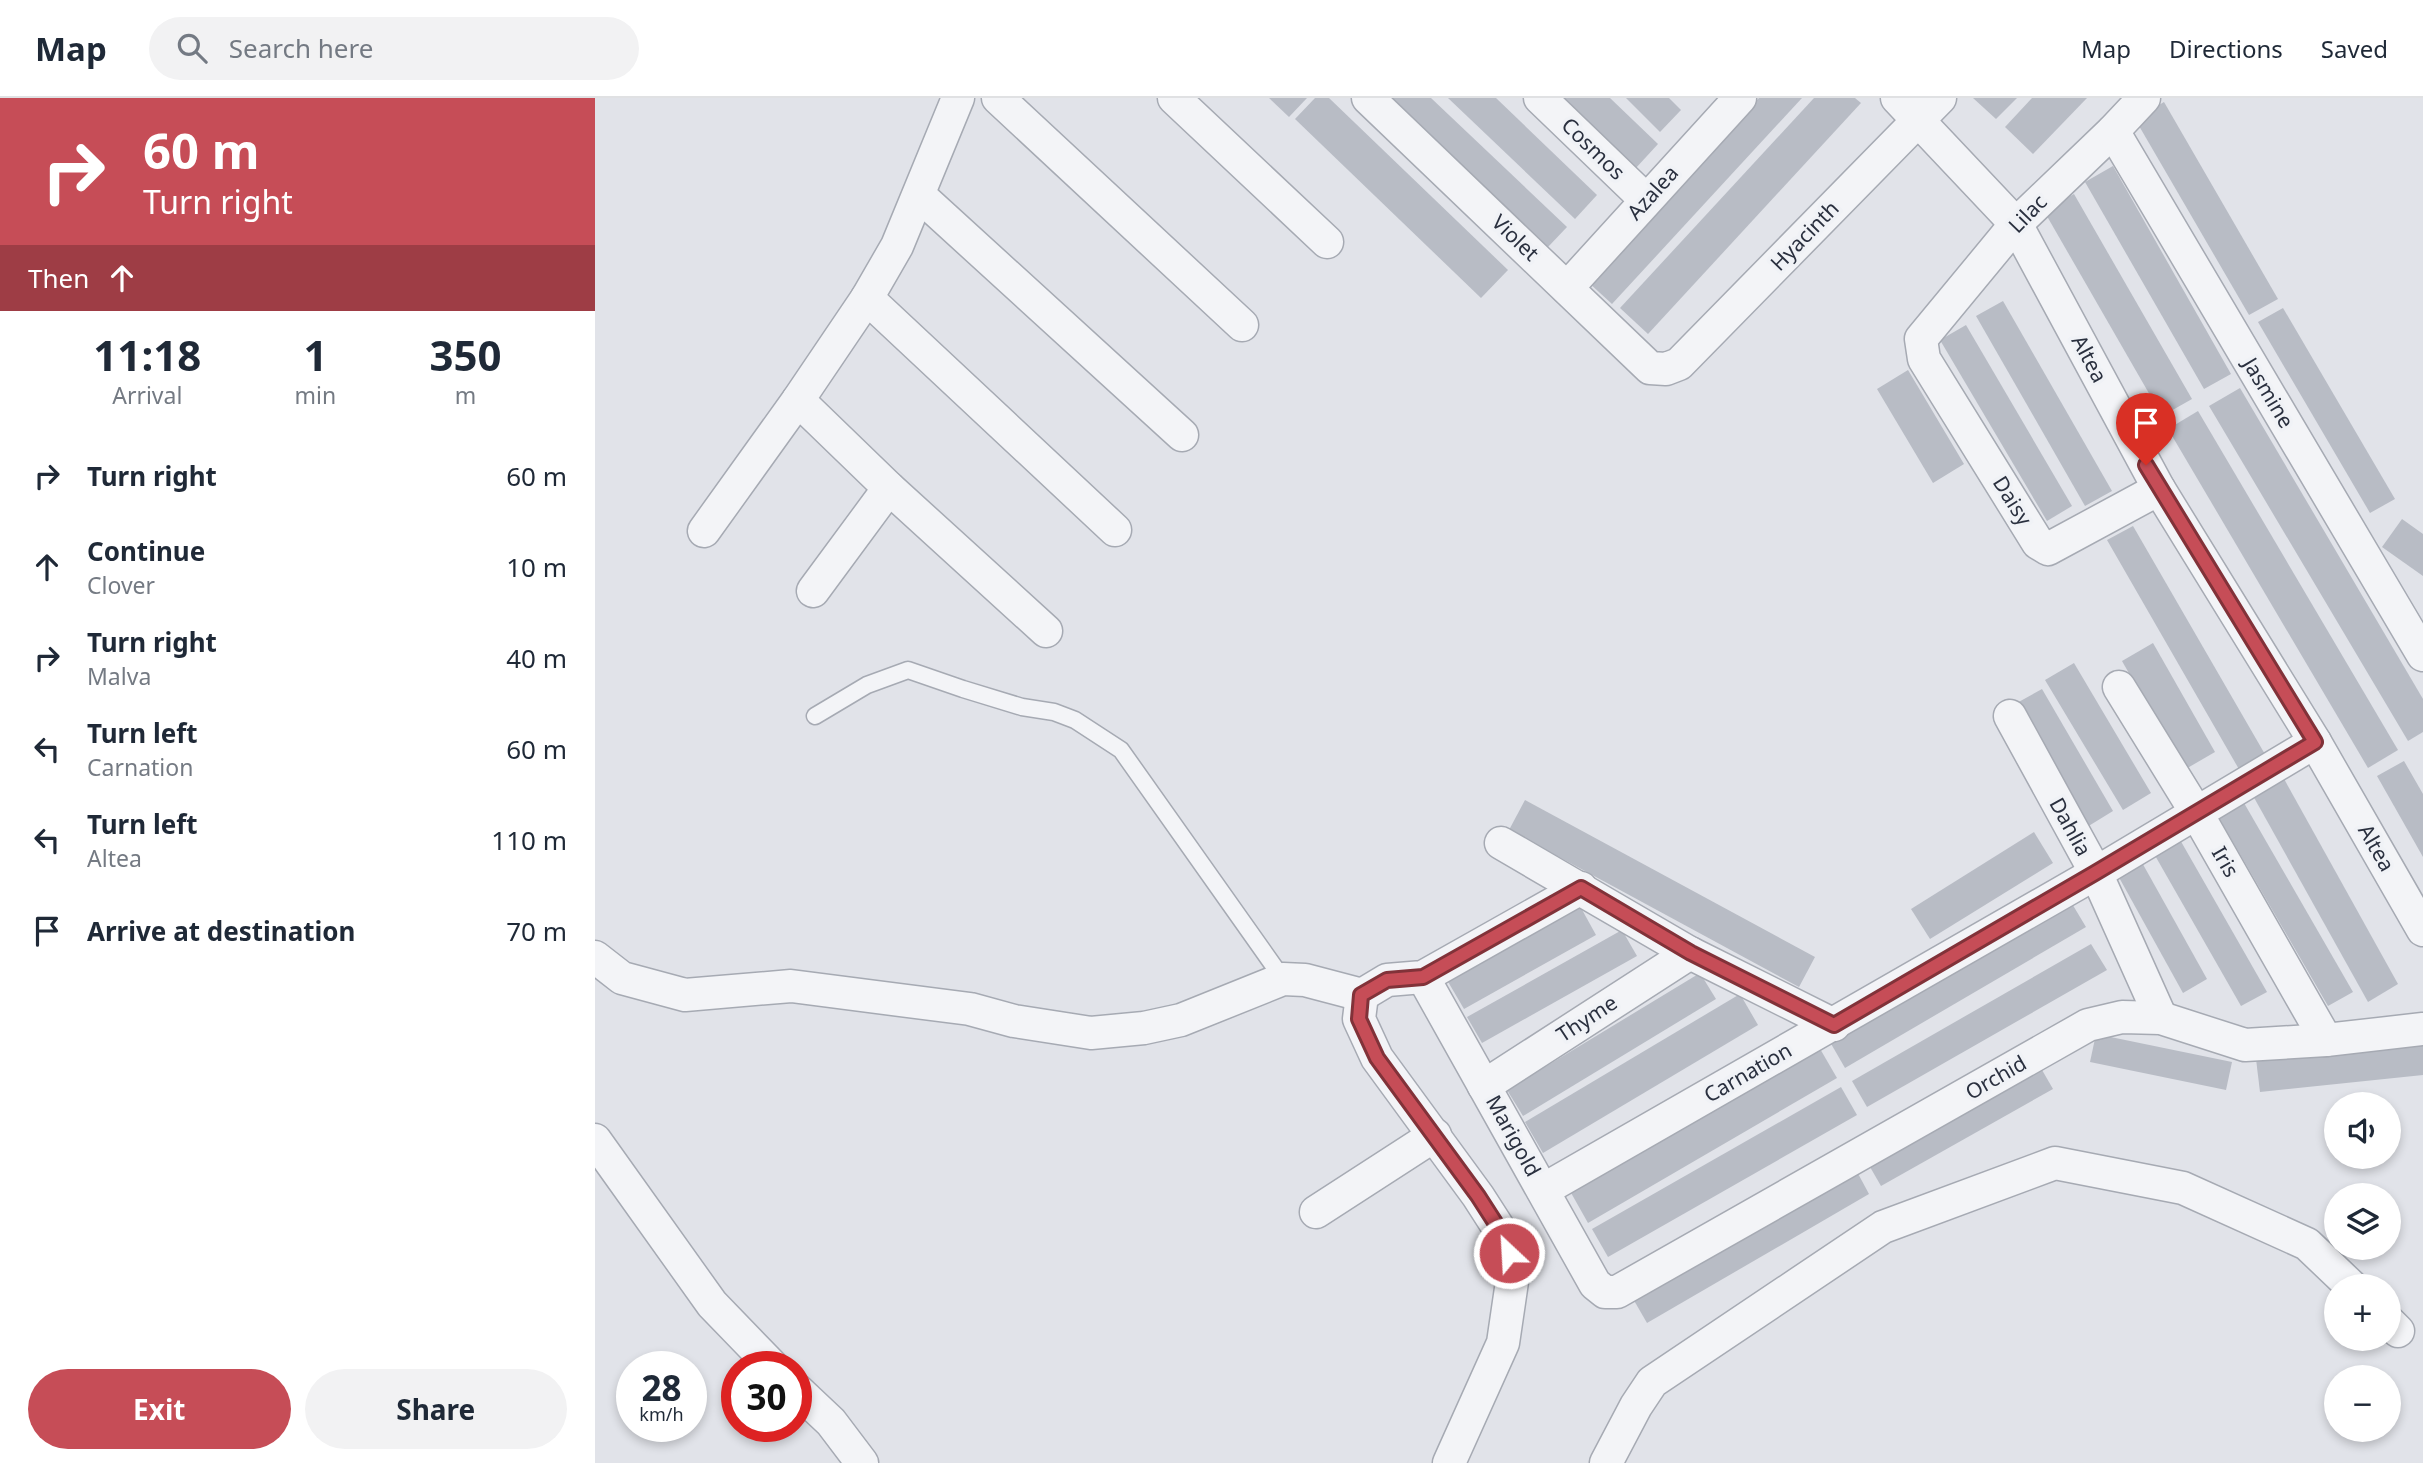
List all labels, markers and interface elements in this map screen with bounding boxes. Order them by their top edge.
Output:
search box [149,17,639,80]
text: Map [35,26,107,71]
icon: search [173,29,211,67]
text: Search here [229,30,373,66]
text: Map [2081,32,2131,65]
text: Directions [2169,32,2283,65]
text: Saved [2321,32,2388,65]
street label: Cosmos [1556,111,1632,186]
text: 60 m [143,117,260,183]
icon: right [28,126,119,217]
street label: Azalea [1620,159,1684,226]
text: Turn right [143,180,293,223]
street label: Lilac [2002,188,2053,239]
street label: Hyacinth [1764,194,1845,276]
street label: Violet [1486,208,1546,267]
icon: ahead [103,259,141,297]
text: Then [28,260,89,296]
text: 11:18 [93,326,201,383]
text: 1 [303,326,327,383]
text: 350 [430,326,502,383]
street label: Altea [2066,330,2114,387]
street label: Jasmine [2236,350,2301,433]
text: Arrival [112,379,182,411]
text: min [295,379,336,411]
text: m [455,379,476,411]
pin [2116,393,2176,465]
icon: arrive [2127,404,2165,442]
icon: right [28,457,66,495]
text: Turn right [87,458,217,494]
text: 60 m [506,458,567,494]
street label: Daisy [1987,470,2039,531]
text: Continue [87,533,205,569]
icon: ahead [28,548,66,586]
text: 10 m [506,549,567,585]
text: Clover [87,569,155,601]
text: Turn right [87,624,217,660]
icon: right [28,639,66,677]
text: 40 m [506,640,567,676]
text: Malva [87,660,151,692]
text: Turn left [87,715,198,751]
icon: left [28,730,66,768]
text: 60 m [506,731,567,767]
text: Carnation [87,751,193,783]
street label: Dahlia [2043,792,2098,861]
text: Turn left [87,806,198,842]
street label: Altea [2352,819,2402,876]
icon: left [28,821,66,859]
text: 110 m [491,822,567,858]
street label: Iris [2206,841,2246,882]
text: Altea [87,842,142,874]
icon: arrive [28,912,66,950]
text: Arrive at destination [87,913,356,949]
text: 70 m [506,913,567,949]
street label: Thyme [1551,988,1622,1048]
street label: Carnation [1698,1036,1797,1109]
street label: Orchid [1960,1048,2031,1106]
street label: Marigold [1480,1090,1548,1181]
map controls [2324,1092,2401,1442]
button: sound [2324,1092,2401,1169]
button: layers [2324,1183,2401,1260]
position arrow [1472,1216,1546,1290]
button: + [2324,1274,2401,1351]
speed limit sign: 30 [721,1351,812,1442]
text: 28 [641,1364,682,1411]
button: − [2324,1365,2401,1442]
button: Exit [28,1369,291,1449]
button: Share [305,1369,567,1449]
text: km/h [639,1402,684,1426]

